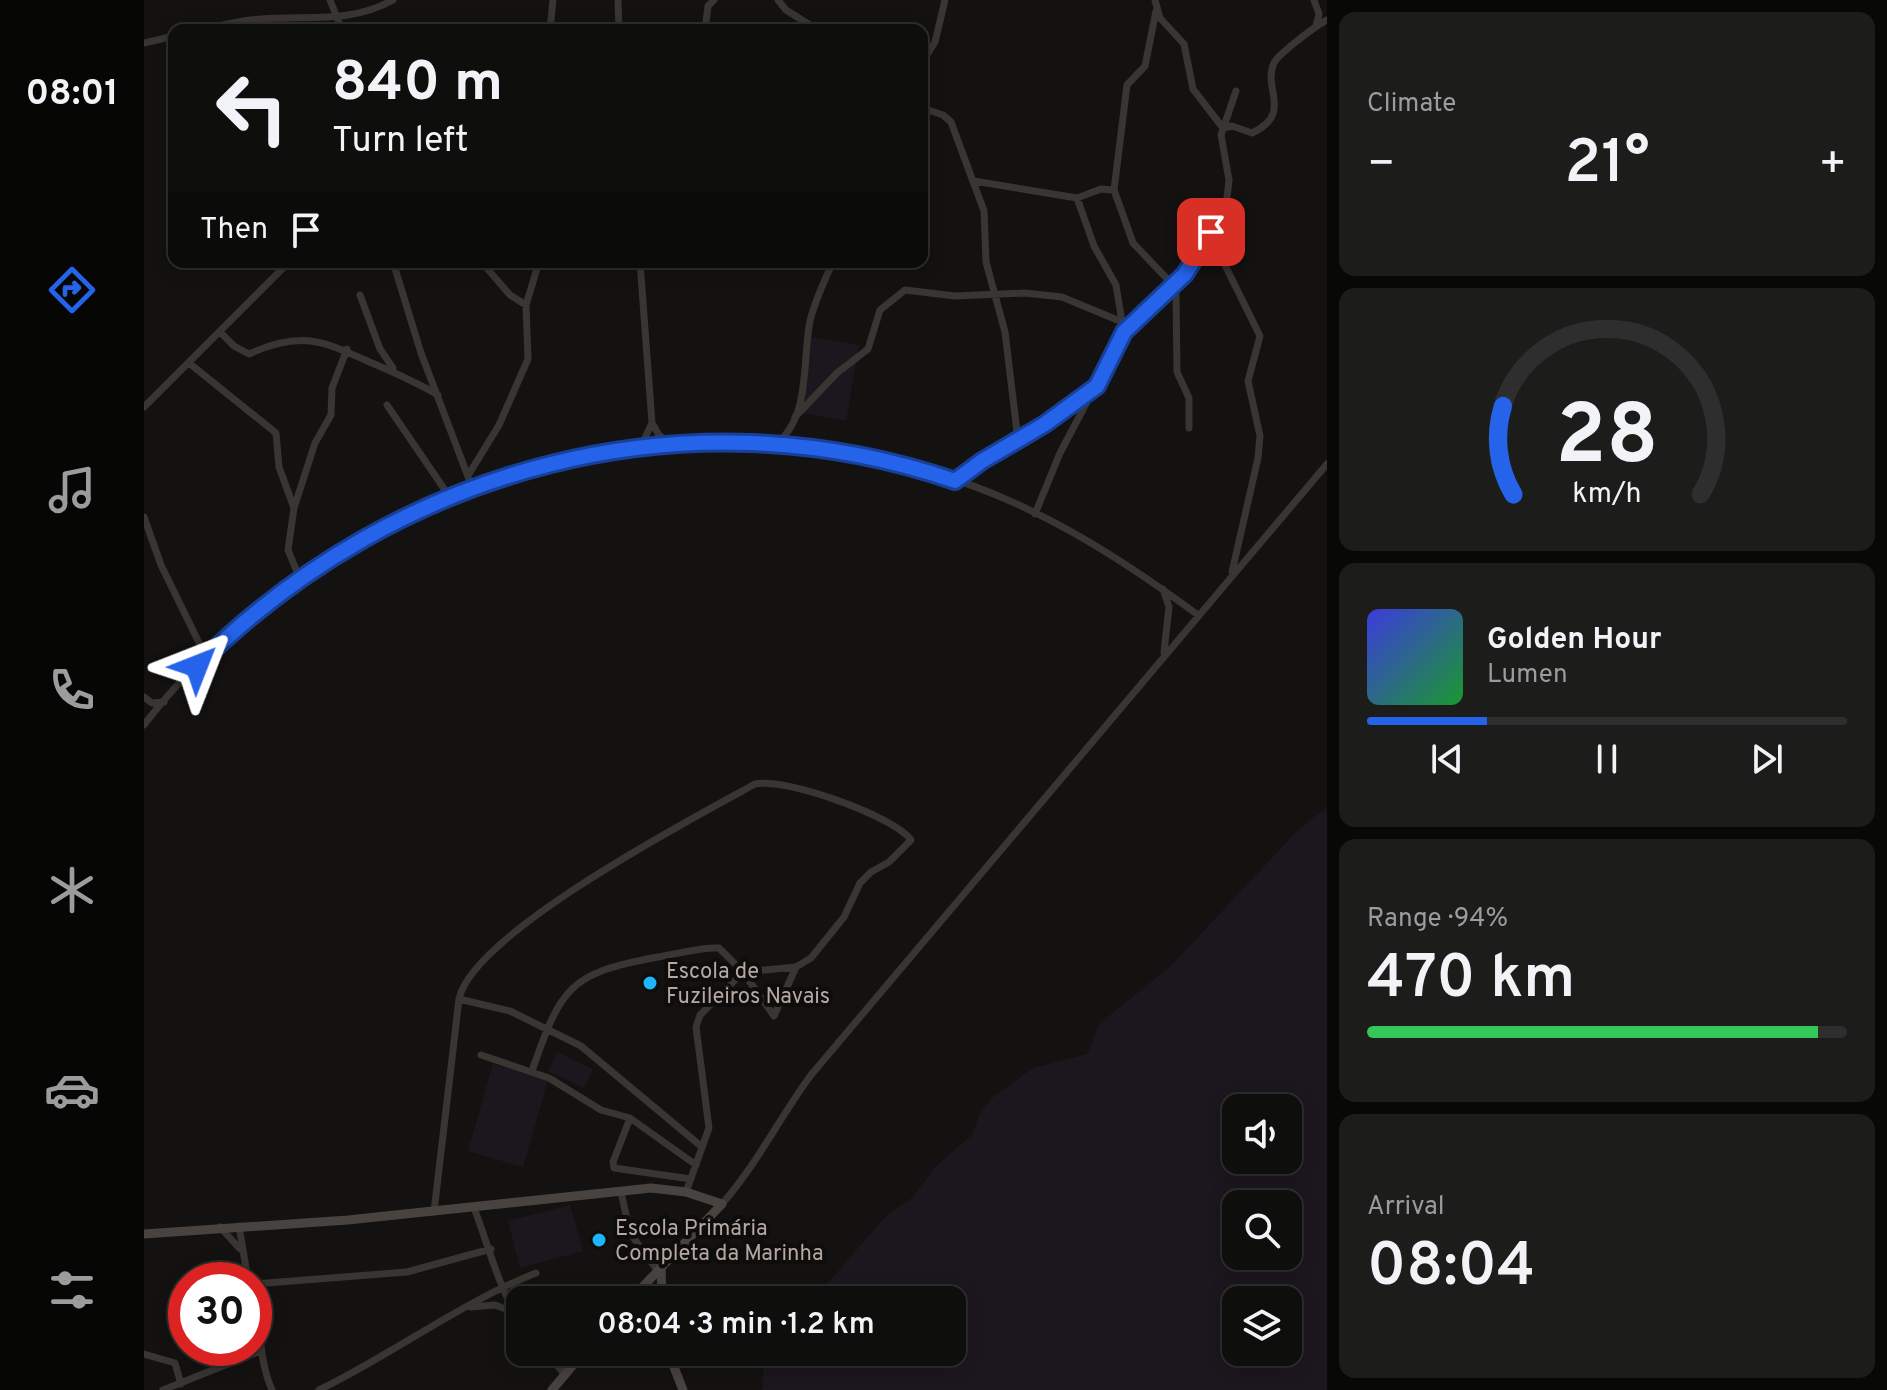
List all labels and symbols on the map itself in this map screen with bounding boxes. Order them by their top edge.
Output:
pin [1177,198,1245,266]
position arrow [155,624,239,708]
place label: Escola de Fuzileiros Navais [666,959,830,1011]
marker: Escola de Fuzileiros Navais [641,974,659,992]
place label: Escola Primária Completa da Marinha [615,1216,824,1268]
marker: Escola Primária Completa da Marinha [590,1231,608,1249]
speed limit sign: 30 [168,1262,272,1366]

